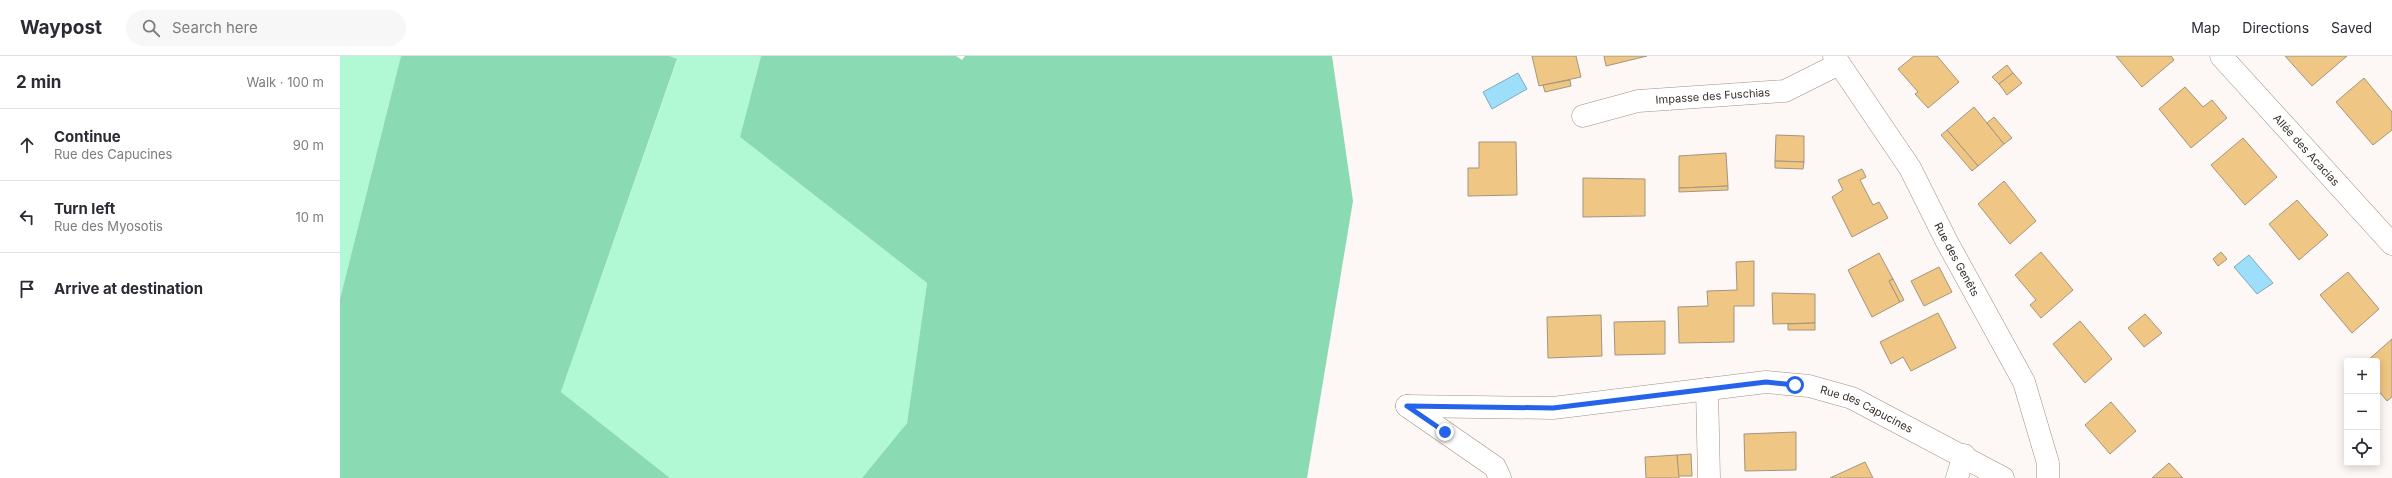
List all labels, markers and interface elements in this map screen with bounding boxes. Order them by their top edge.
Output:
search box [126,10,406,46]
text: Waypost [20,16,102,39]
icon: search [140,17,162,39]
text: Search here [172,18,258,37]
text: Map [2191,19,2220,36]
text: Directions [2242,19,2309,36]
text: Saved [2331,19,2372,36]
text: 2 min [16,72,61,92]
text: Walk · 100 m [246,74,324,90]
street label: Impasse des Fuschias [1655,85,1771,107]
street label: Allée des Acacias [2270,111,2343,189]
text: Continue [54,127,121,146]
icon: ahead [16,134,38,156]
text: 90 m [293,137,324,153]
text: Rue des Capucines [54,146,173,162]
text: Turn left [54,199,115,218]
icon: left [16,206,38,228]
text: 10 m [295,209,324,225]
text: Rue des Myosotis [54,218,163,234]
street label: Rue des Genêts [1931,220,1983,299]
icon: arrive [16,278,38,300]
text: Arrive at destination [54,279,203,298]
map controls [2344,358,2380,466]
button: + [2344,358,2380,394]
route start [1786,376,1804,394]
street label: Rue des Capucines [1819,382,1915,436]
button: − [2344,394,2380,430]
route end [1436,423,1454,441]
button: locate [2344,430,2380,466]

